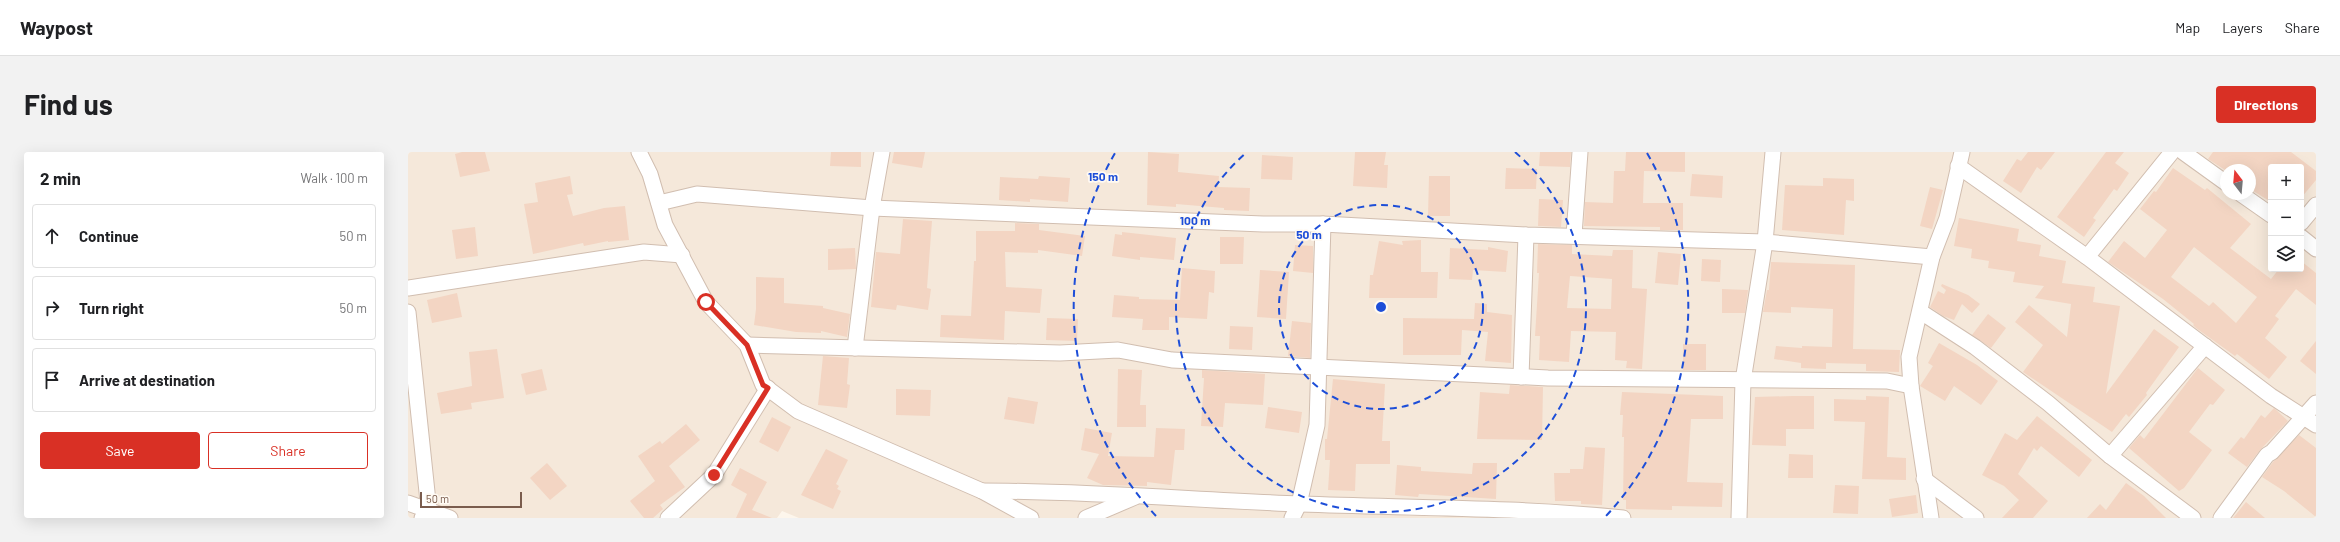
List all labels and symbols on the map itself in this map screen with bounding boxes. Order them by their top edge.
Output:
north arrow [2220,164,2256,200]
text: 150 m [1088,169,1118,183]
text: 100 m [1180,213,1210,227]
text: 50 m [1296,227,1322,241]
route start [697,293,715,311]
centre of rings [1374,300,1388,314]
route end [705,466,723,484]
scale bar [420,490,522,509]

